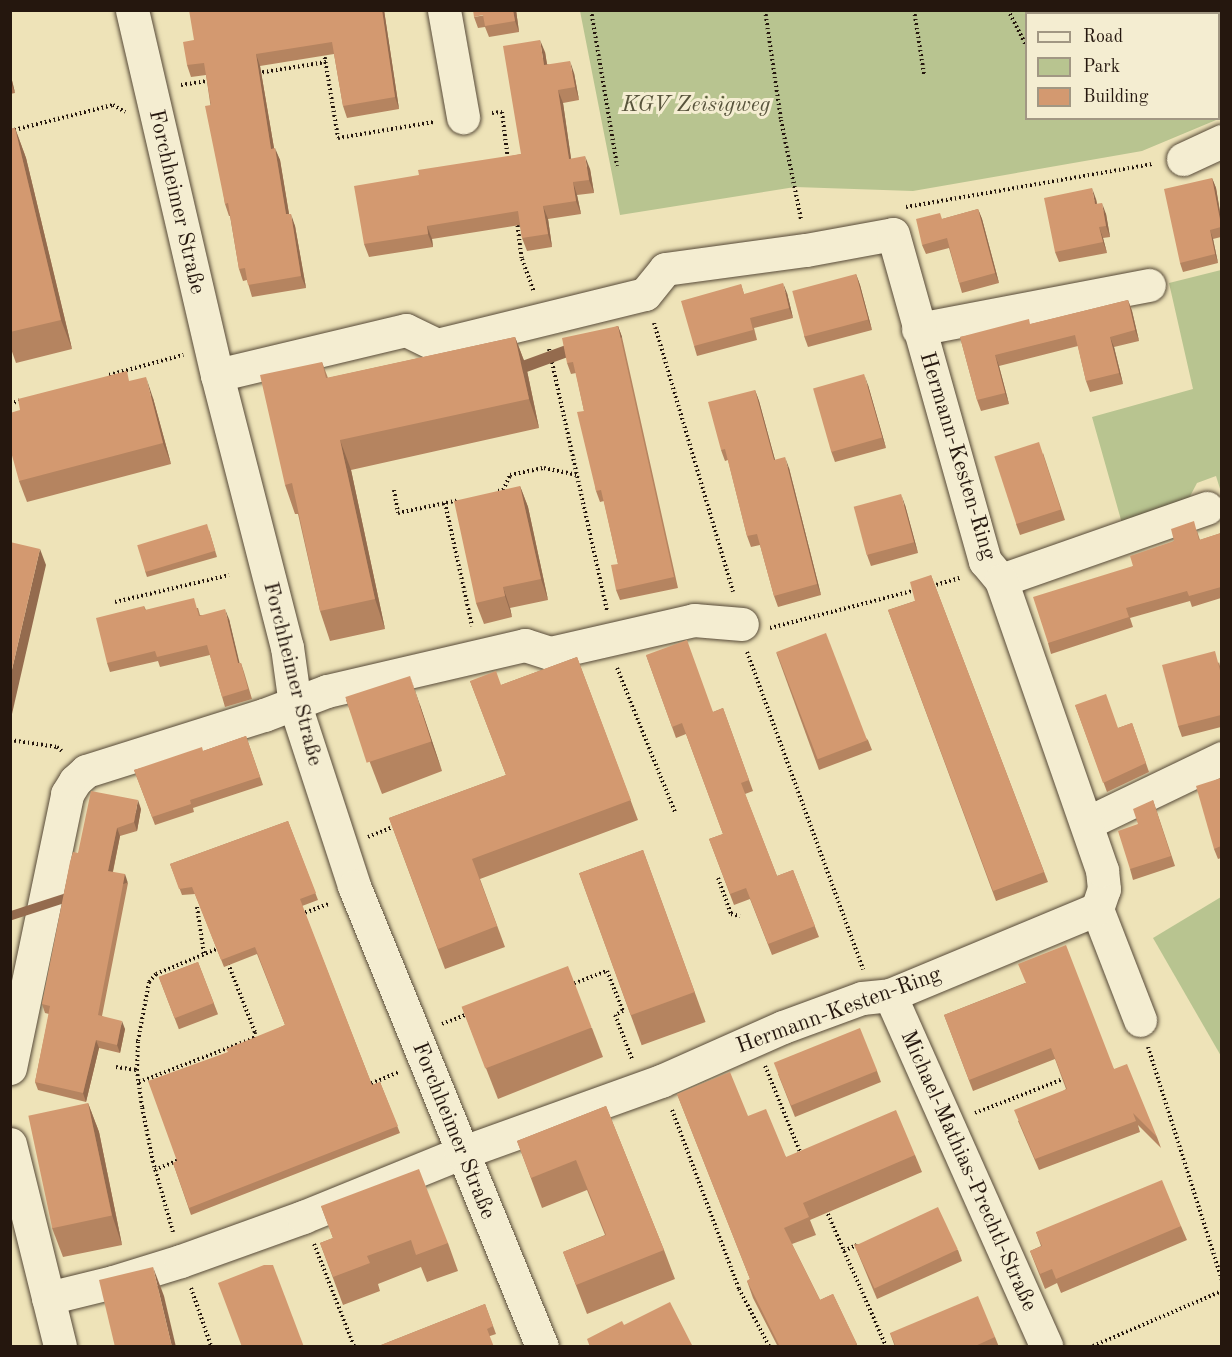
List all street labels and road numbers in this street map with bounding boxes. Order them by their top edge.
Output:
street label: Forchheimer Straße [142,107,210,297]
street label: Hermann-Kesten-Ring [913,349,1001,563]
street label: Forchheimer Straße [256,579,328,769]
street label: Hermann-Kesten-Ring [733,962,945,1060]
street label: Michael-Mathias-Prechtl-Straße [894,1026,1042,1316]
street label: Forchheimer Straße [405,1039,501,1223]

